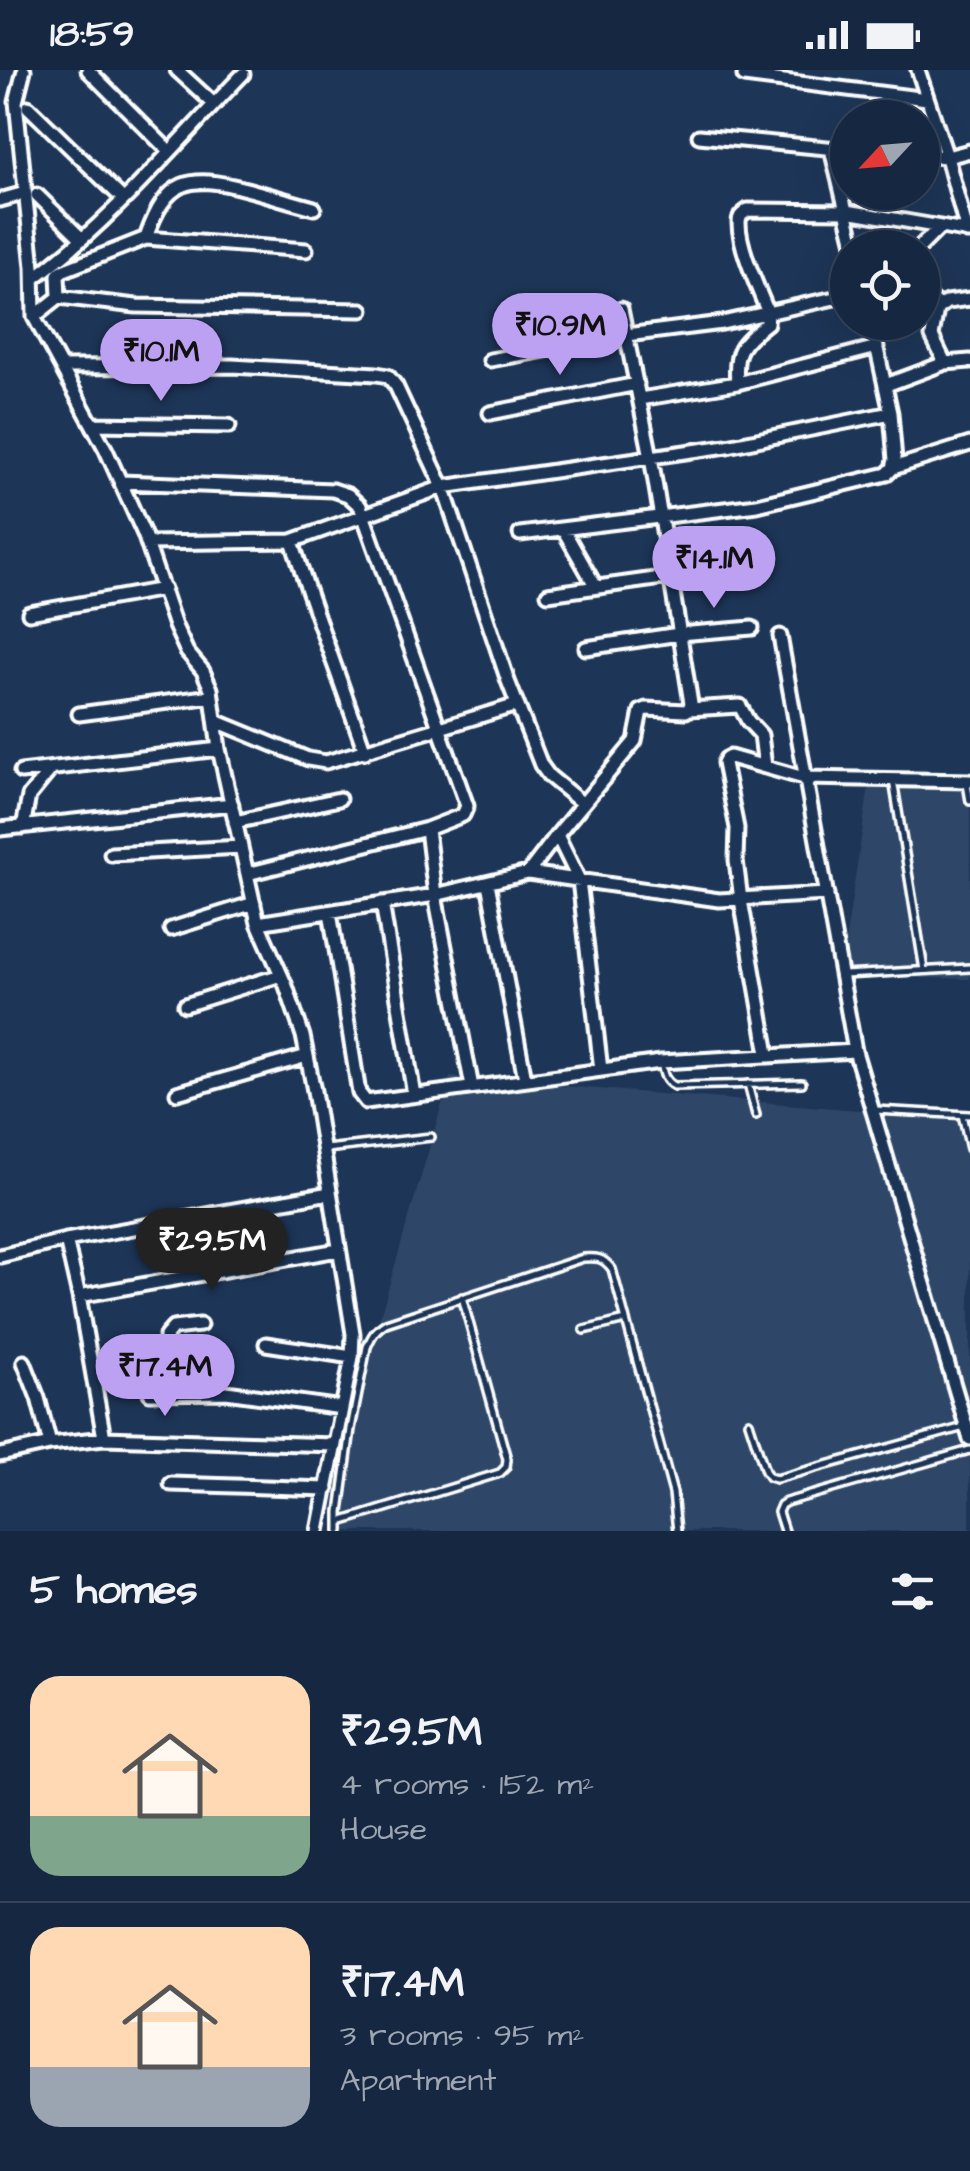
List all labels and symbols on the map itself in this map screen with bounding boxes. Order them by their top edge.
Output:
north arrow [830,100,940,210]
pin: ₹10.9M [479,293,641,378]
pin: ₹10.1M [80,319,242,404]
pin: ₹14.1M [633,526,795,611]
pin: ₹29.5M [131,1208,293,1293]
pin: ₹17.4M [84,1334,246,1419]

